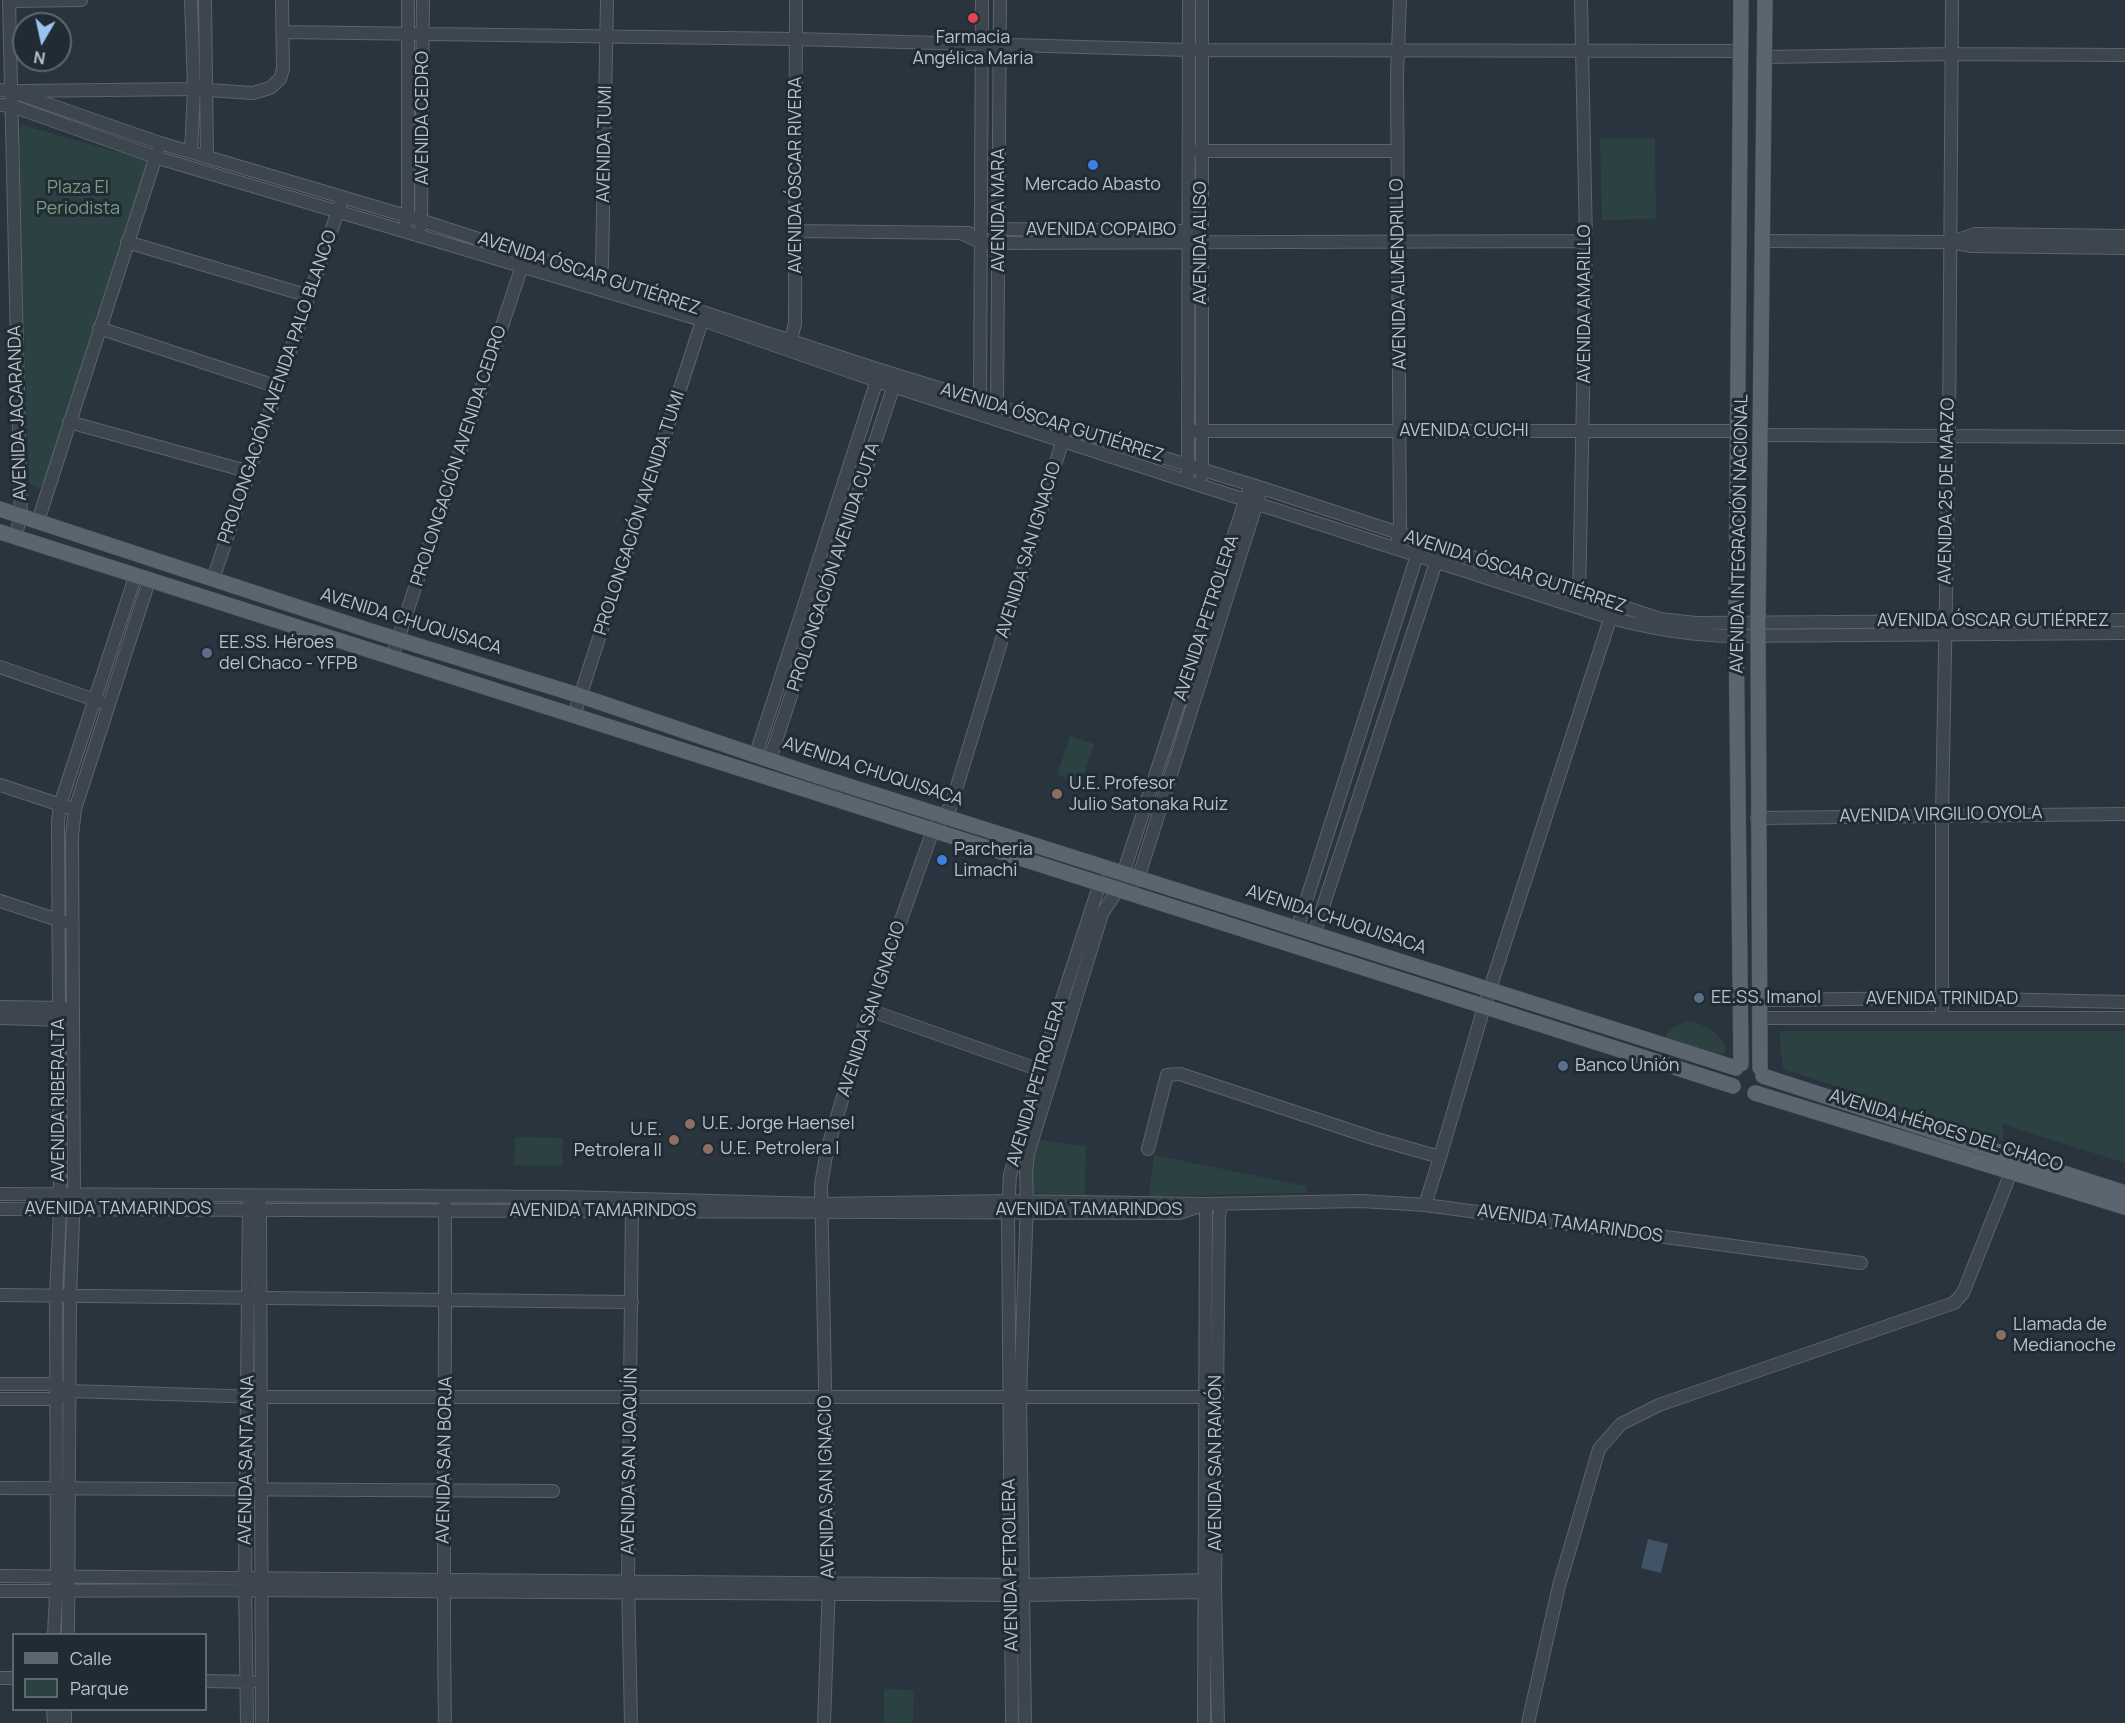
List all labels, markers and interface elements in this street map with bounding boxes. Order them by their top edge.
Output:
marker: Farmacia Angélica Maria [966,11,980,25]
north arrow [12,12,72,72]
place label: Farmacia Angélica Maria [913,27,1033,70]
text: N [32,46,47,70]
street label: AVENIDA CEDRO [412,51,434,185]
street label: AVENIDA ÓSCAR RIVERA [785,77,807,273]
street label: AVENIDA TUMI [593,85,617,203]
street label: AVENIDA MARA [988,148,1010,272]
marker: Mercado Abasto [1086,158,1100,172]
place label: Mercado Abasto [1025,174,1161,196]
park label: Plaza El Periodista [36,177,120,219]
street label: AVENIDA ALMENDRILLO [1387,178,1411,370]
street label: AVENIDA ALISO [1190,181,1212,305]
street label: AVENIDA COPAIBO [1026,219,1176,241]
street label: AVENIDA AMARILLO [1574,224,1596,384]
street label: PROLONGACIÓN AVENIDA PALO BLANCO [214,227,342,547]
street label: AVENIDA ÓSCAR GUTIÉRREZ [475,228,703,320]
street label: PROLONGACIÓN AVENIDA CEDRO [407,323,511,589]
street label: AVENIDA JACARANDA [4,325,32,501]
street label: AVENIDA ÓSCAR GUTIÉRREZ [938,379,1166,467]
street label: PROLONGACIÓN AVENIDA TUMI [590,388,690,638]
street label: AVENIDA INTEGRACIÓN NACIONAL [1727,394,1753,674]
street label: AVENIDA 25 DE MARZO [1935,397,1959,585]
street label: AVENIDA CUCHI [1399,420,1529,442]
street label: PROLONGACIÓN AVENIDA CUTA [783,440,885,694]
street label: AVENIDA SAN IGNACIO [992,459,1066,641]
street label: AVENIDA ÓSCAR GUTIÉRREZ [1401,526,1629,618]
street label: AVENIDA PETROLERA [1170,532,1244,704]
street label: AVENIDA CHUQUISACA [318,584,504,660]
street label: AVENIDA ÓSCAR GUTIÉRREZ [1877,610,2109,632]
place label: EE.SS. Héroes del Chaco - YFPB [219,632,358,674]
marker: EE.SS. Héroes del Chaco - YFPB [200,646,214,660]
street label: AVENIDA CHUQUISACA [780,733,966,811]
place label: U.E. Profesor Julio Satonaka Ruiz [1069,773,1228,816]
marker: U.E. Profesor Julio Satonaka Ruiz [1050,787,1064,801]
street label: AVENIDA VIRGILIO OYOLA [1839,802,2043,828]
place label: Parcheria Limachi [954,839,1033,882]
marker: Parcheria Limachi [935,853,949,867]
street label: AVENIDA CHUQUISACA [1243,881,1429,959]
street label: AVENIDA SAN IGNACIO [833,918,911,1100]
place label: EE.SS. Imanol [1711,987,1821,1009]
street label: AVENIDA TRINIDAD [1866,988,2018,1010]
marker: EE.SS. Imanol [1692,991,1706,1005]
street label: AVENIDA PETROLERA [1003,997,1071,1169]
street label: AVENIDA RIBERALTA [48,1018,70,1182]
place label: Banco Unión [1575,1055,1679,1077]
marker: Banco Unión [1556,1059,1570,1073]
street label: AVENIDA HÉROES DEL CHACO [1827,1085,2065,1177]
place label: U.E. Jorge Haensel [702,1113,855,1135]
marker: U.E. Jorge Haensel [683,1117,697,1131]
place label: U.E. Petrolera II [574,1119,662,1162]
marker: U.E. Petrolera II [667,1133,681,1147]
place label: U.E. Petrolera I [720,1138,839,1160]
marker: U.E. Petrolera I [701,1142,715,1156]
street label: AVENIDA TAMARINDOS [25,1198,211,1220]
street label: AVENIDA TAMARINDOS [996,1199,1182,1221]
street label: AVENIDA TAMARINDOS [510,1200,696,1222]
street label: AVENIDA TAMARINDOS [1476,1200,1664,1248]
place label: Llamada de Medianoche [2013,1314,2116,1356]
marker: Llamada de Medianoche [1994,1328,2008,1342]
street label: AVENIDA SAN JOAQUÍN [618,1367,642,1555]
street label: AVENIDA SANTA ANA [235,1375,259,1545]
street label: AVENIDA SAN RAMÓN [1205,1375,1227,1551]
street label: AVENIDA SAN BORJA [433,1376,457,1544]
street label: AVENIDA SAN IGNACIO [815,1395,839,1579]
street label: AVENIDA PETROLERA [999,1478,1023,1652]
legend [12,1633,207,1711]
text: Calle [70,1646,112,1670]
text: Parque [70,1676,129,1700]

